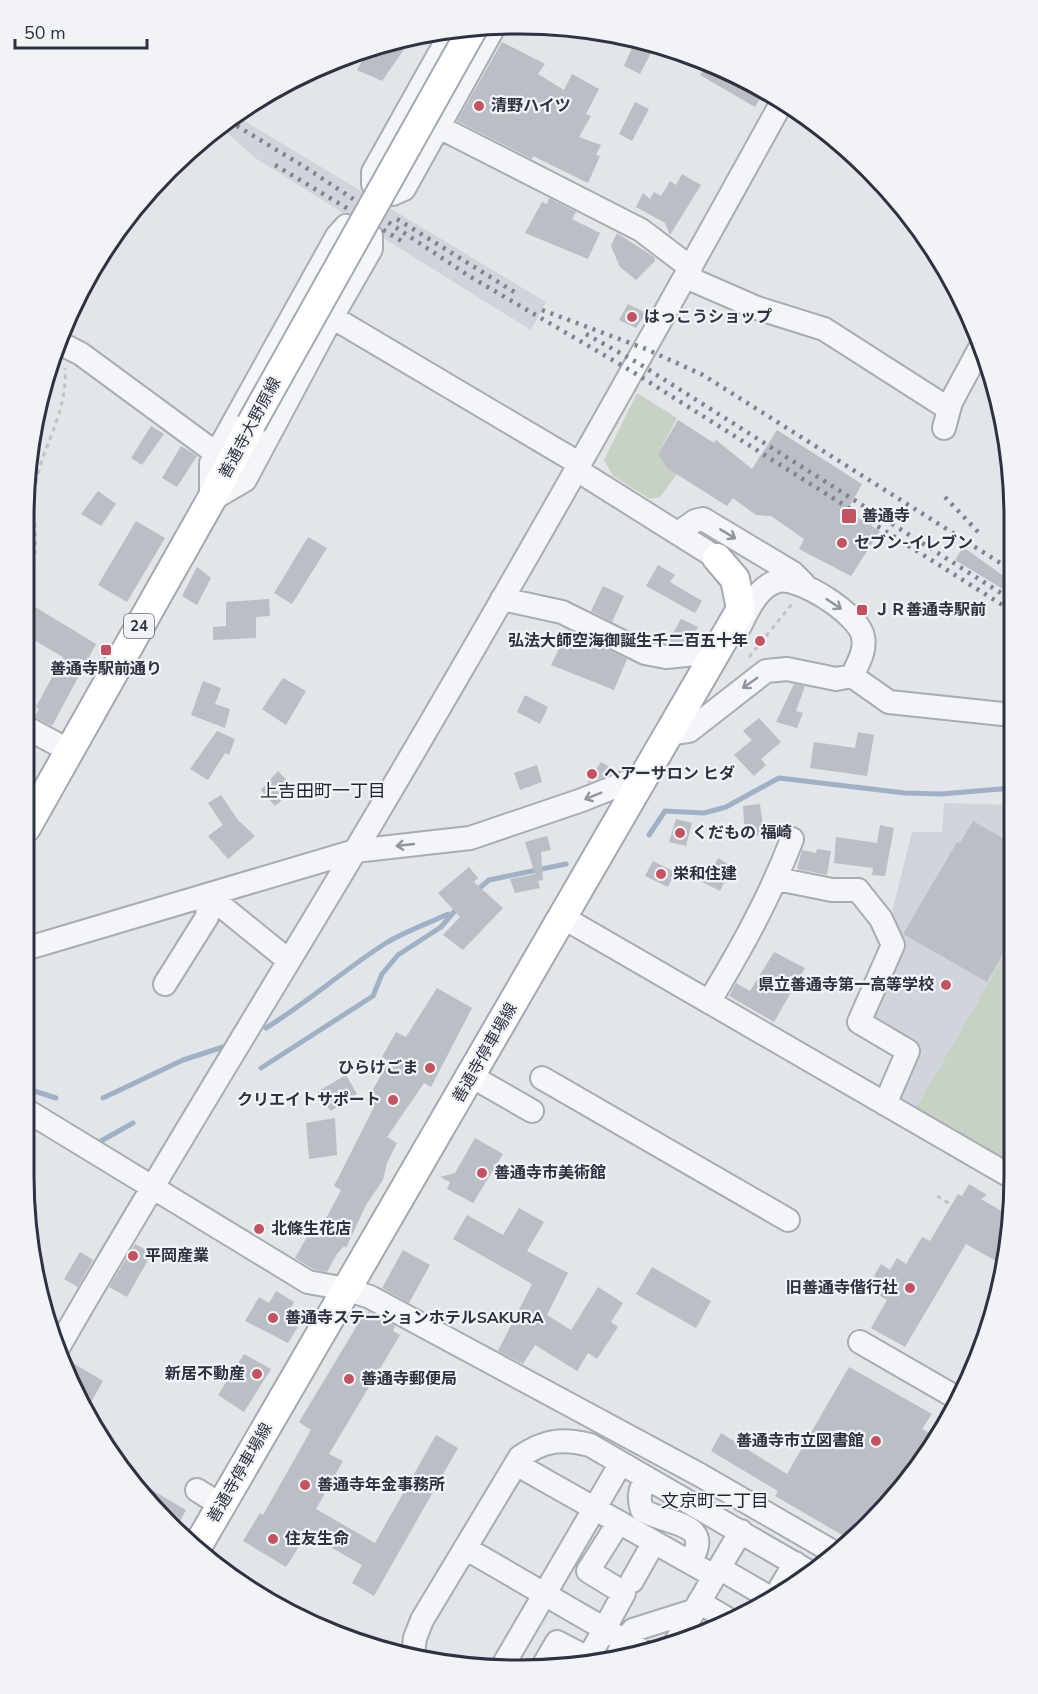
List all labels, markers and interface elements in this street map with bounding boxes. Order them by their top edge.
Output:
scale bar [15,12,147,50]
text: 50 m [24,21,66,45]
place label: 清野ハイツ [491,95,571,117]
marker: 清野ハイツ [472,99,486,113]
place label: はっこうショップ [644,306,772,328]
marker: はっこうショップ [625,310,639,324]
street label: 善通寺大野原線 [214,373,286,483]
place label: 善通寺 [862,505,910,527]
marker: 善通寺 [840,507,858,525]
one-way arrow [719,528,736,540]
place label: セブン-イレブン [854,532,973,554]
marker: セブン-イレブン [835,536,849,550]
one-way arrow [825,598,842,610]
place label: ＪＲ善通寺駅前 [874,599,986,621]
marker: ＪＲ善通寺駅前 [855,603,869,617]
road number: 24 [124,614,154,638]
place label: 弘法大師空海御誕生千二百五十年 [508,630,748,652]
marker: 弘法大師空海御誕生千二百五十年 [753,634,767,648]
marker: 善通寺駅前通り [99,643,113,657]
place label: 善通寺駅前通り [50,658,162,680]
one-way arrow [742,677,758,689]
place label: ヘアーサロン ヒダ [604,763,735,785]
marker: ヘアーサロン ヒダ [585,767,599,781]
district label: 上吉田町一丁目 [260,779,386,803]
one-way arrow [584,791,603,802]
place label: くだもの 福崎 [692,822,792,844]
marker: くだもの 福崎 [673,826,687,840]
one-way arrow [396,840,416,851]
place label: 栄和住建 [673,863,737,885]
marker: 栄和住建 [654,867,668,881]
place label: 県立善通寺第一高等学校 [758,974,934,996]
marker: 県立善通寺第一高等学校 [939,978,953,992]
street label: 善通寺停車場線 [447,999,523,1107]
place label: ひらけごま [338,1057,418,1079]
marker: ひらけごま [423,1061,437,1075]
place label: クリエイトサポート [237,1089,381,1111]
marker: クリエイトサポート [386,1093,400,1107]
place label: 善通寺市美術館 [494,1162,606,1184]
marker: 善通寺市美術館 [475,1166,489,1180]
place label: 北條生花店 [271,1218,351,1240]
marker: 北條生花店 [252,1222,266,1236]
place label: 平岡産業 [145,1245,209,1267]
marker: 平岡産業 [126,1249,140,1263]
place label: 旧善通寺偕行社 [786,1277,898,1299]
marker: 旧善通寺偕行社 [903,1281,917,1295]
place label: 善通寺ステーションホテルSAKURA [285,1307,544,1329]
marker: 善通寺ステーションホテルSAKURA [266,1311,280,1325]
place label: 新居不動産 [165,1363,245,1385]
marker: 新居不動産 [250,1367,264,1381]
place label: 善通寺郵便局 [361,1368,457,1390]
marker: 善通寺郵便局 [342,1372,356,1386]
street label: 善通寺停車場線 [202,1419,278,1527]
place label: 善通寺市立図書館 [736,1430,864,1452]
marker: 善通寺市立図書館 [869,1434,883,1448]
place label: 善通寺年金事務所 [317,1474,445,1496]
marker: 善通寺年金事務所 [298,1478,312,1492]
district label: 文京町二丁目 [661,1489,769,1513]
place label: 住友生命 [284,1528,349,1550]
marker: 住友生命 [266,1532,280,1546]

